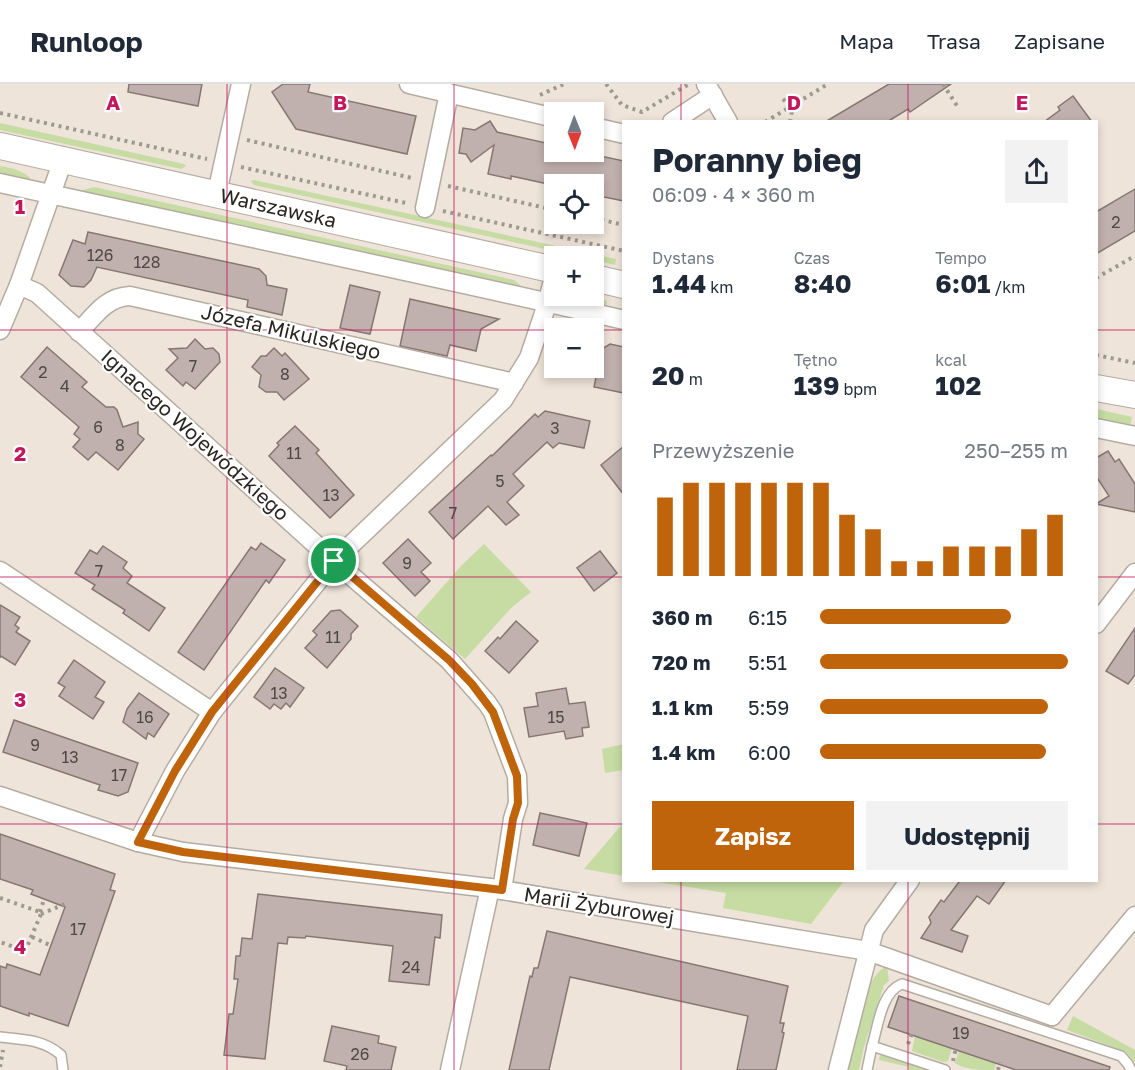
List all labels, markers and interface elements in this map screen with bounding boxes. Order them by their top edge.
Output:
text: Runloop [30,25,143,58]
text: Mapa [839,28,894,54]
text: Trasa [927,28,981,54]
text: Zapisane [1014,28,1105,54]
text: A [106,90,120,114]
text: B [333,90,347,114]
text: D [787,90,801,114]
text: E [1016,90,1028,114]
north arrow [544,102,604,162]
map controls [544,102,604,378]
text: Poranny bieg [652,140,862,179]
button: share [1005,140,1068,203]
button: locate [544,174,604,234]
text: 06:09 · 4 × 360 m [652,182,815,206]
street label: Warszawska [218,183,339,232]
text: 1 [15,194,25,218]
house number: 2 [1111,212,1121,232]
house number: 126 [87,245,113,265]
button: + [544,246,604,306]
text: Dystans [652,248,714,268]
text: Czas [794,248,830,268]
text: Tempo [935,248,987,268]
house number: 128 [134,252,160,272]
text: 1.44 [652,268,706,299]
text: 8:40 [794,268,852,299]
text: 6:01 [935,268,990,299]
text: km [706,277,733,297]
text: /km [990,277,1025,297]
street label: Józefa Mikulskiego [199,299,383,363]
button: − [544,318,604,378]
street label: Ignacego Wojewódzkiego [97,344,294,525]
text: Tętno [794,350,837,370]
text: kcal [935,350,967,370]
house number: 7 [189,356,197,376]
text: 20 [652,360,685,391]
house number: 2 [38,362,48,382]
house number: 8 [280,364,290,384]
text: m [685,369,703,389]
text: 139 [794,370,839,401]
text: 102 [935,370,981,401]
house number: 4 [60,376,70,396]
text: bpm [839,379,877,399]
house number: 6 [93,417,103,437]
house number: 3 [550,418,560,438]
house number: 8 [115,435,125,455]
text: Przewyższenie [652,438,794,462]
text: 250–255 m [964,438,1068,462]
text: 2 [14,441,26,465]
house number: 11 [286,443,302,463]
house number: 5 [495,471,505,491]
house number: 13 [322,485,340,505]
house number: 7 [449,503,457,523]
pin [308,535,359,586]
icon: arrive [317,544,350,577]
house number: 9 [402,553,412,573]
house number: 7 [95,561,103,581]
text: 360 m [652,605,712,629]
text: 6:15 [748,605,787,629]
house number: 11 [325,627,341,647]
text: 720 m [652,650,711,674]
text: 5:51 [748,650,787,674]
house number: 13 [270,683,288,703]
text: 3 [14,687,26,711]
text: 1.1 km [652,695,713,719]
text: 5:59 [748,695,789,719]
house number: 16 [136,707,154,727]
house number: 15 [547,707,565,727]
house number: 9 [30,735,40,755]
text: 1.4 km [652,740,715,764]
text: 6:00 [748,740,791,764]
house number: 13 [61,747,79,767]
house number: 17 [111,765,127,785]
button: Zapisz [652,801,854,870]
button: Udostępnij [866,801,1068,870]
street label: Marii Żyburowej [522,881,676,929]
house number: 17 [70,919,86,939]
text: 4 [14,934,26,958]
house number: 24 [401,957,421,977]
house number: 19 [952,1023,970,1043]
house number: 26 [351,1044,369,1064]

